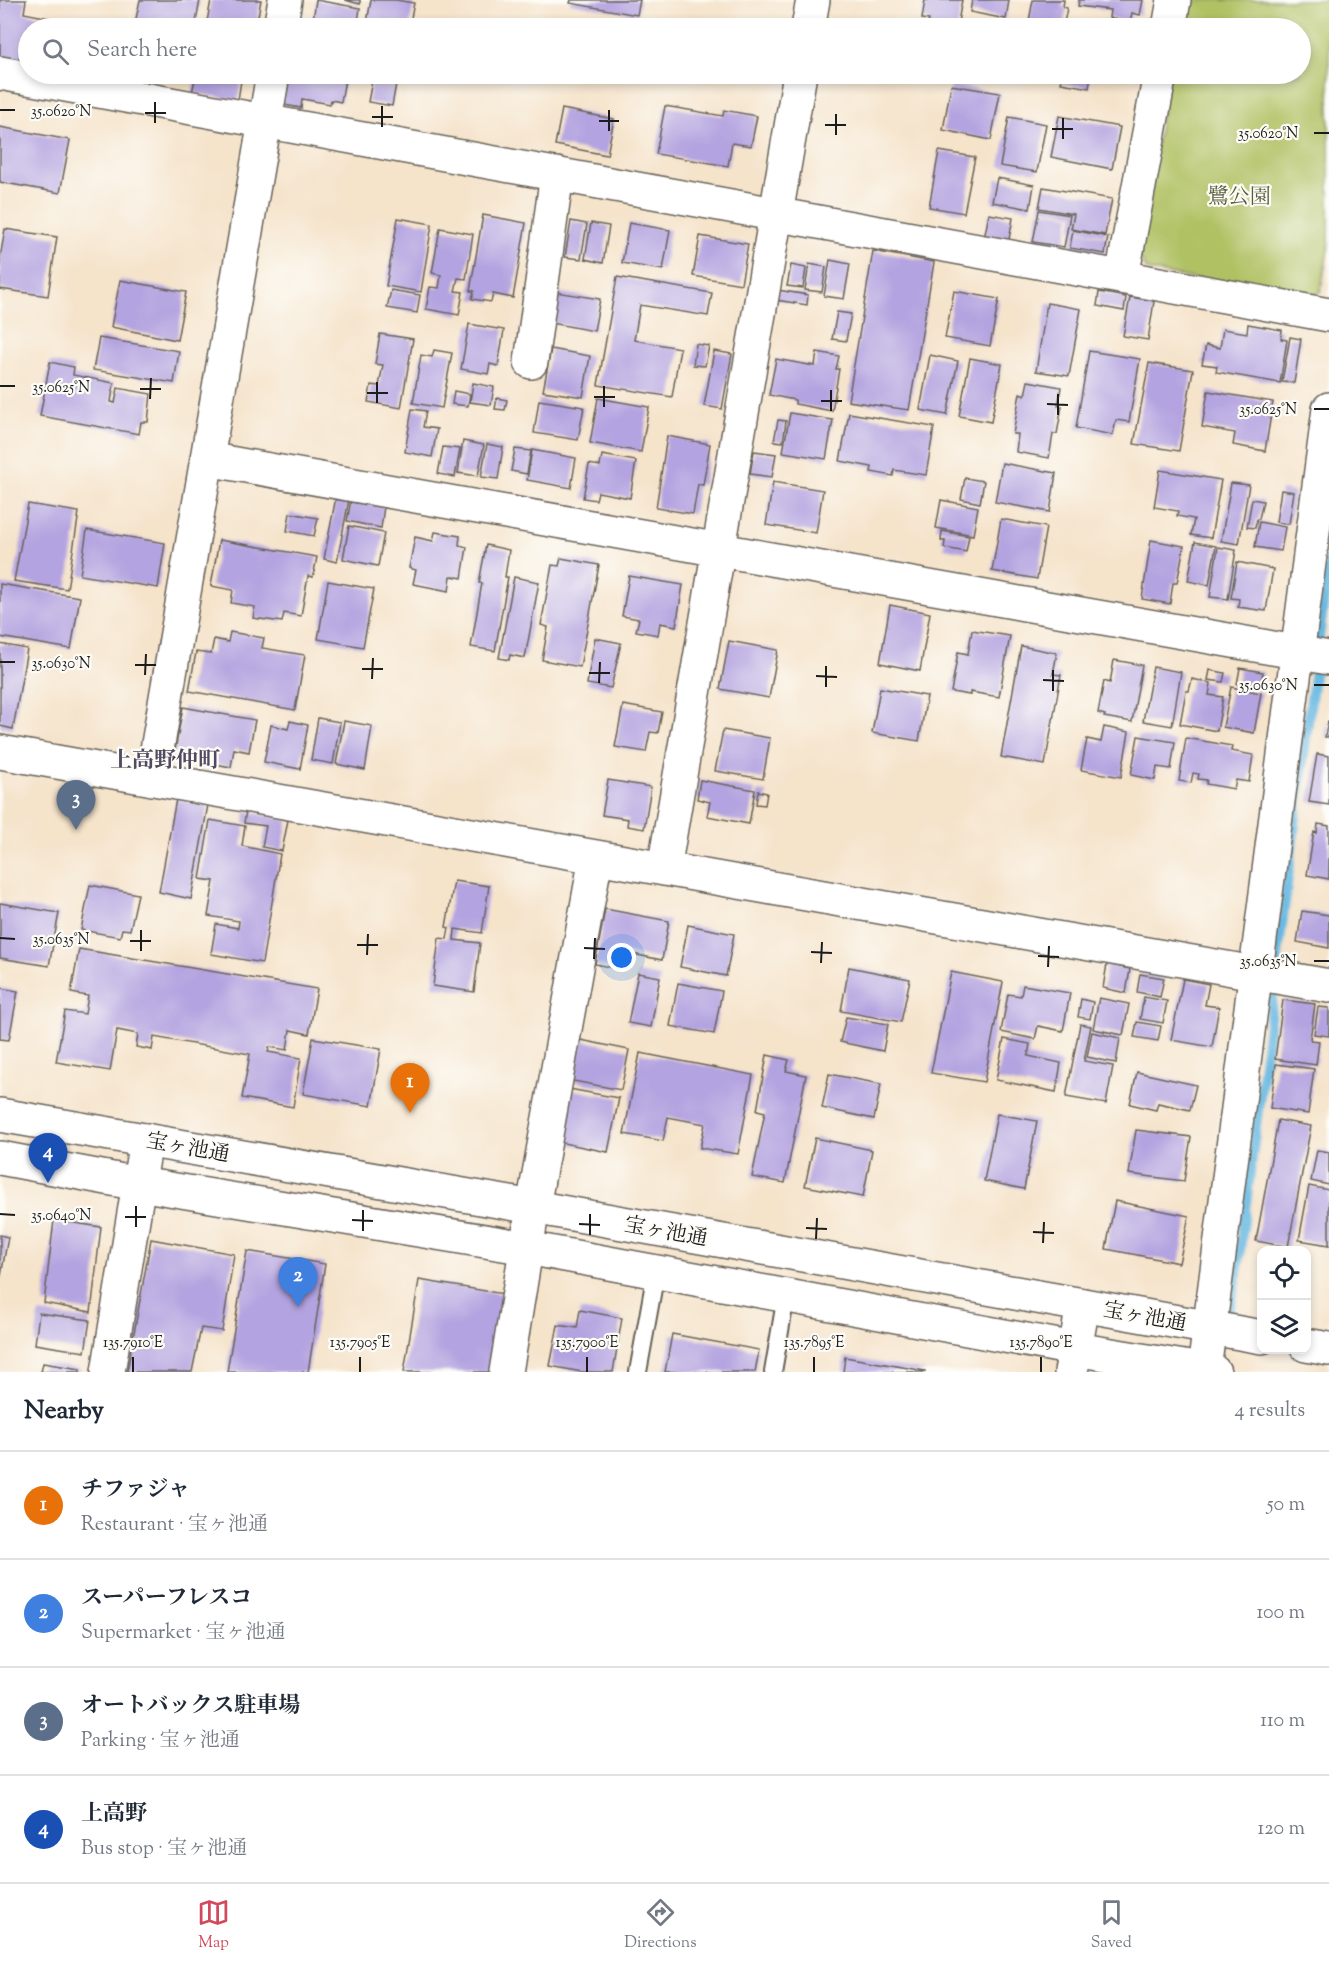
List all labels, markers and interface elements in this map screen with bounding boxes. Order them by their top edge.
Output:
search box [18,18,1311,84]
icon: search [39,35,72,68]
text: Search here [87,35,197,67]
text: 35.0620°N [31,102,91,123]
text: 35.0620°N [1238,124,1298,145]
park label: 鷺公園 [1208,183,1271,213]
text: 35.0625°N [32,378,90,399]
text: 35.0625°N [1239,400,1297,421]
text: 35.0630°N [31,654,91,675]
text: 35.0630°N [1238,676,1298,697]
district label: 上高野仲町 [110,746,220,778]
pin: 3 [56,780,96,830]
text: 35.0635°N [32,930,90,951]
your location [607,943,636,972]
text: 35.0635°N [1239,952,1297,973]
pin: 1 [390,1064,430,1113]
street label: 宝ヶ池通 [144,1127,232,1171]
pin: 4 [28,1134,68,1183]
text: 35.0640°N [31,1206,91,1227]
street label: 宝ヶ池通 [622,1211,710,1255]
map controls [1257,1246,1311,1354]
button: locate [1257,1246,1311,1300]
pin: 2 [278,1258,318,1307]
street label: 宝ヶ池通 [1101,1296,1189,1340]
button: layers [1257,1300,1311,1354]
text: 135.7910°E [103,1333,163,1354]
text: 135.7905°E [330,1333,390,1354]
text: 135.7900°E [555,1333,619,1354]
text: 135.7895°E [784,1333,844,1354]
text: 135.7890°E [1010,1333,1072,1354]
text: Nearby [24,1393,104,1430]
text: 4 results [1234,1397,1305,1426]
text: チファジャ [81,1475,190,1507]
text: 1 [40,1491,47,1520]
text: 50 m [1267,1491,1305,1520]
text: Restaurant · 宝ヶ池通 [81,1511,268,1540]
text: スーパーフレスコ [81,1583,252,1615]
text: 2 [39,1599,48,1628]
text: 100 m [1256,1599,1305,1628]
text: Supermarket · 宝ヶ池通 [81,1619,285,1648]
text: オートバックス駐車場 [81,1691,300,1723]
text: 3 [39,1707,48,1736]
text: 110 m [1260,1707,1305,1736]
text: Parking · 宝ヶ池通 [81,1727,240,1756]
text: 上高野 [81,1799,147,1831]
text: 4 [38,1815,49,1844]
text: 120 m [1257,1815,1305,1844]
text: Bus stop · 宝ヶ池通 [81,1835,247,1864]
tab: Map [197,1896,230,1955]
tab: Directions [624,1896,697,1955]
tab: Saved [1091,1896,1132,1955]

